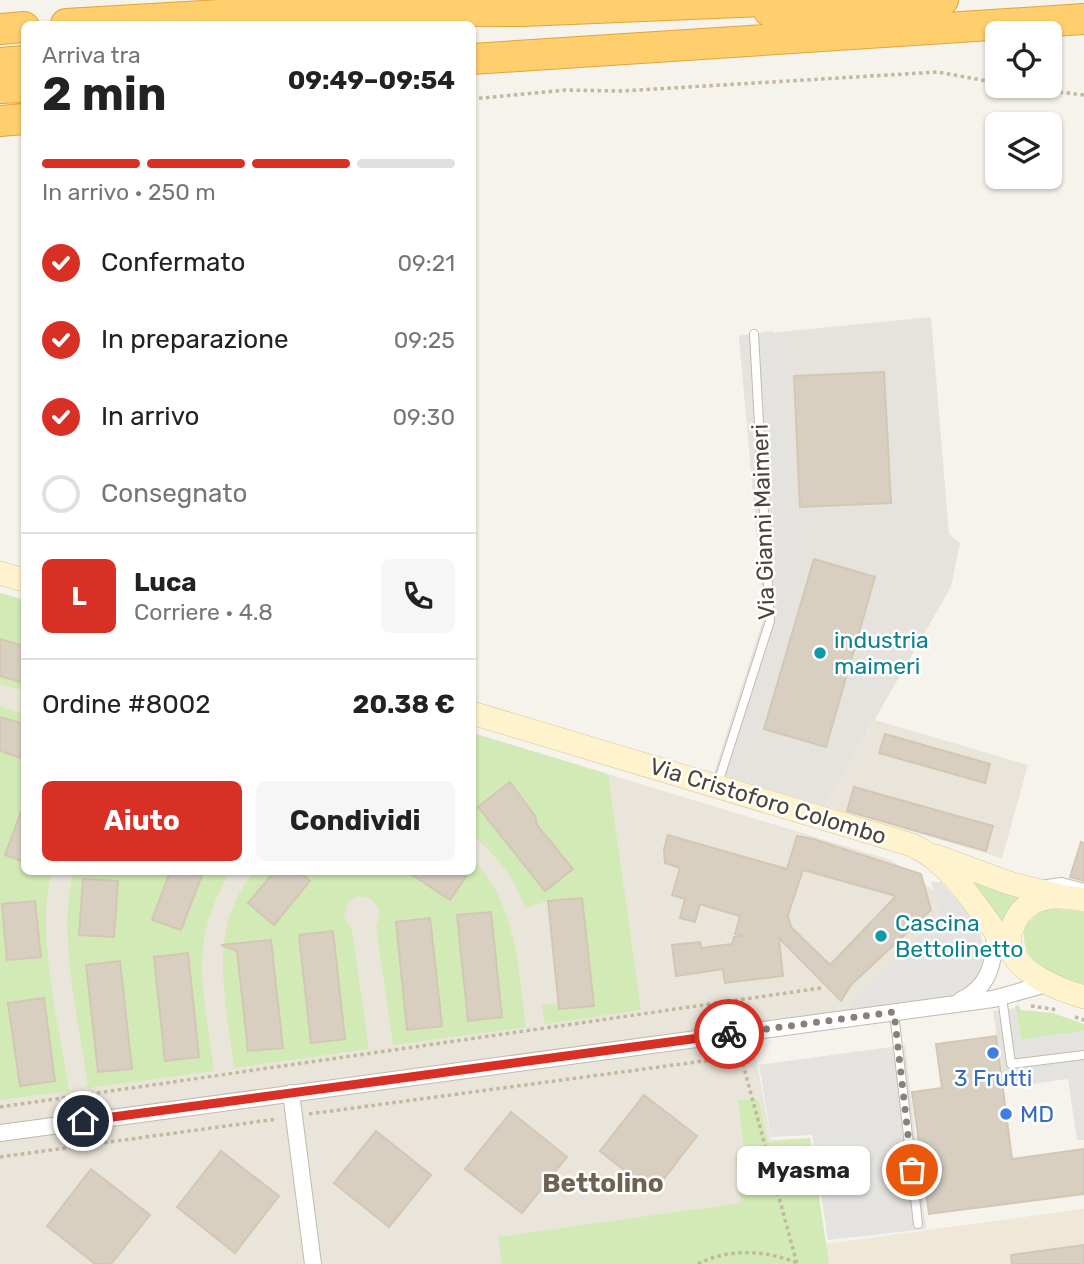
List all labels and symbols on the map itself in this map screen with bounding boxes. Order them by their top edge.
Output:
street label: Via Gianni Maimeri [746,424,780,620]
place label: industria maimeri [834,626,929,680]
marker: industria maimeri [812,645,828,661]
street label: Via Cristoforo Colombo [646,752,890,850]
place label: Cascina Bettolinetto [895,909,1023,963]
marker: Cascina Bettolinetto [873,928,889,944]
courier [694,999,764,1069]
marker: 3 Frutti [985,1045,1001,1061]
place label: 3 Frutti [954,1064,1032,1092]
pin [53,1091,113,1151]
place label: MD [1020,1100,1054,1128]
marker: MD [998,1106,1014,1122]
pin [882,1140,942,1200]
callout: Myasma [737,1146,870,1194]
district label: Bettolino [542,1168,664,1199]

